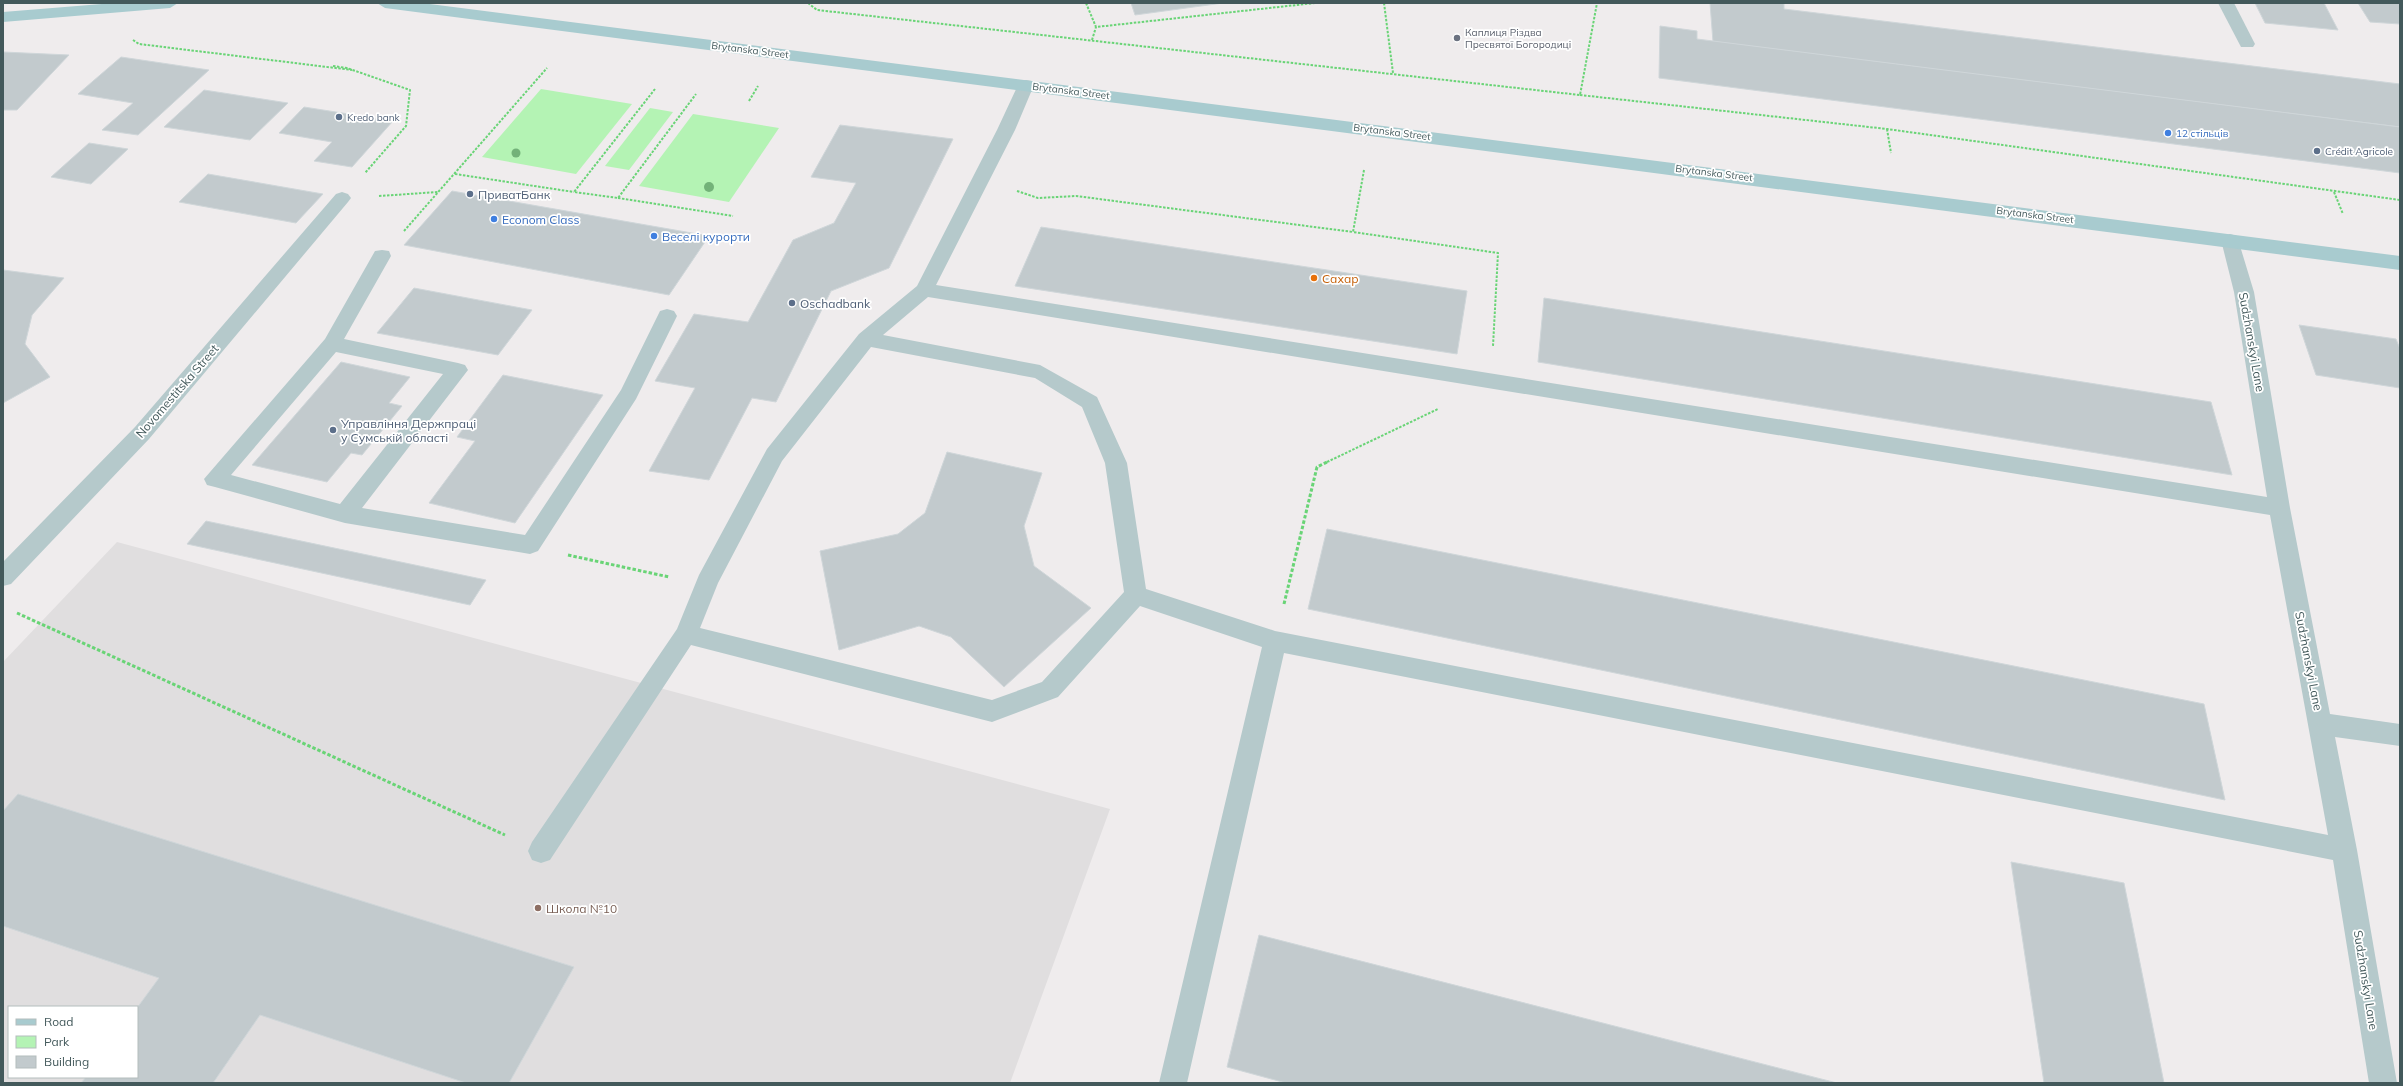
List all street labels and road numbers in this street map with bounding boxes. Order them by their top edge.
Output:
street label: Brytanska Street [711,39,790,61]
street label: Brytanska Street [1032,80,1111,102]
street label: Brytanska Street [1353,121,1432,143]
street label: Brytanska Street [1675,162,1754,184]
street label: Brytanska Street [1996,204,2075,226]
street label: Sudzhanskyi Lane [2236,291,2268,393]
street label: Novomestitska Street [132,341,222,441]
street label: Sudzhanskyi Lane [2292,610,2326,712]
street label: Sudzhanskyi Lane [2351,929,2381,1031]

